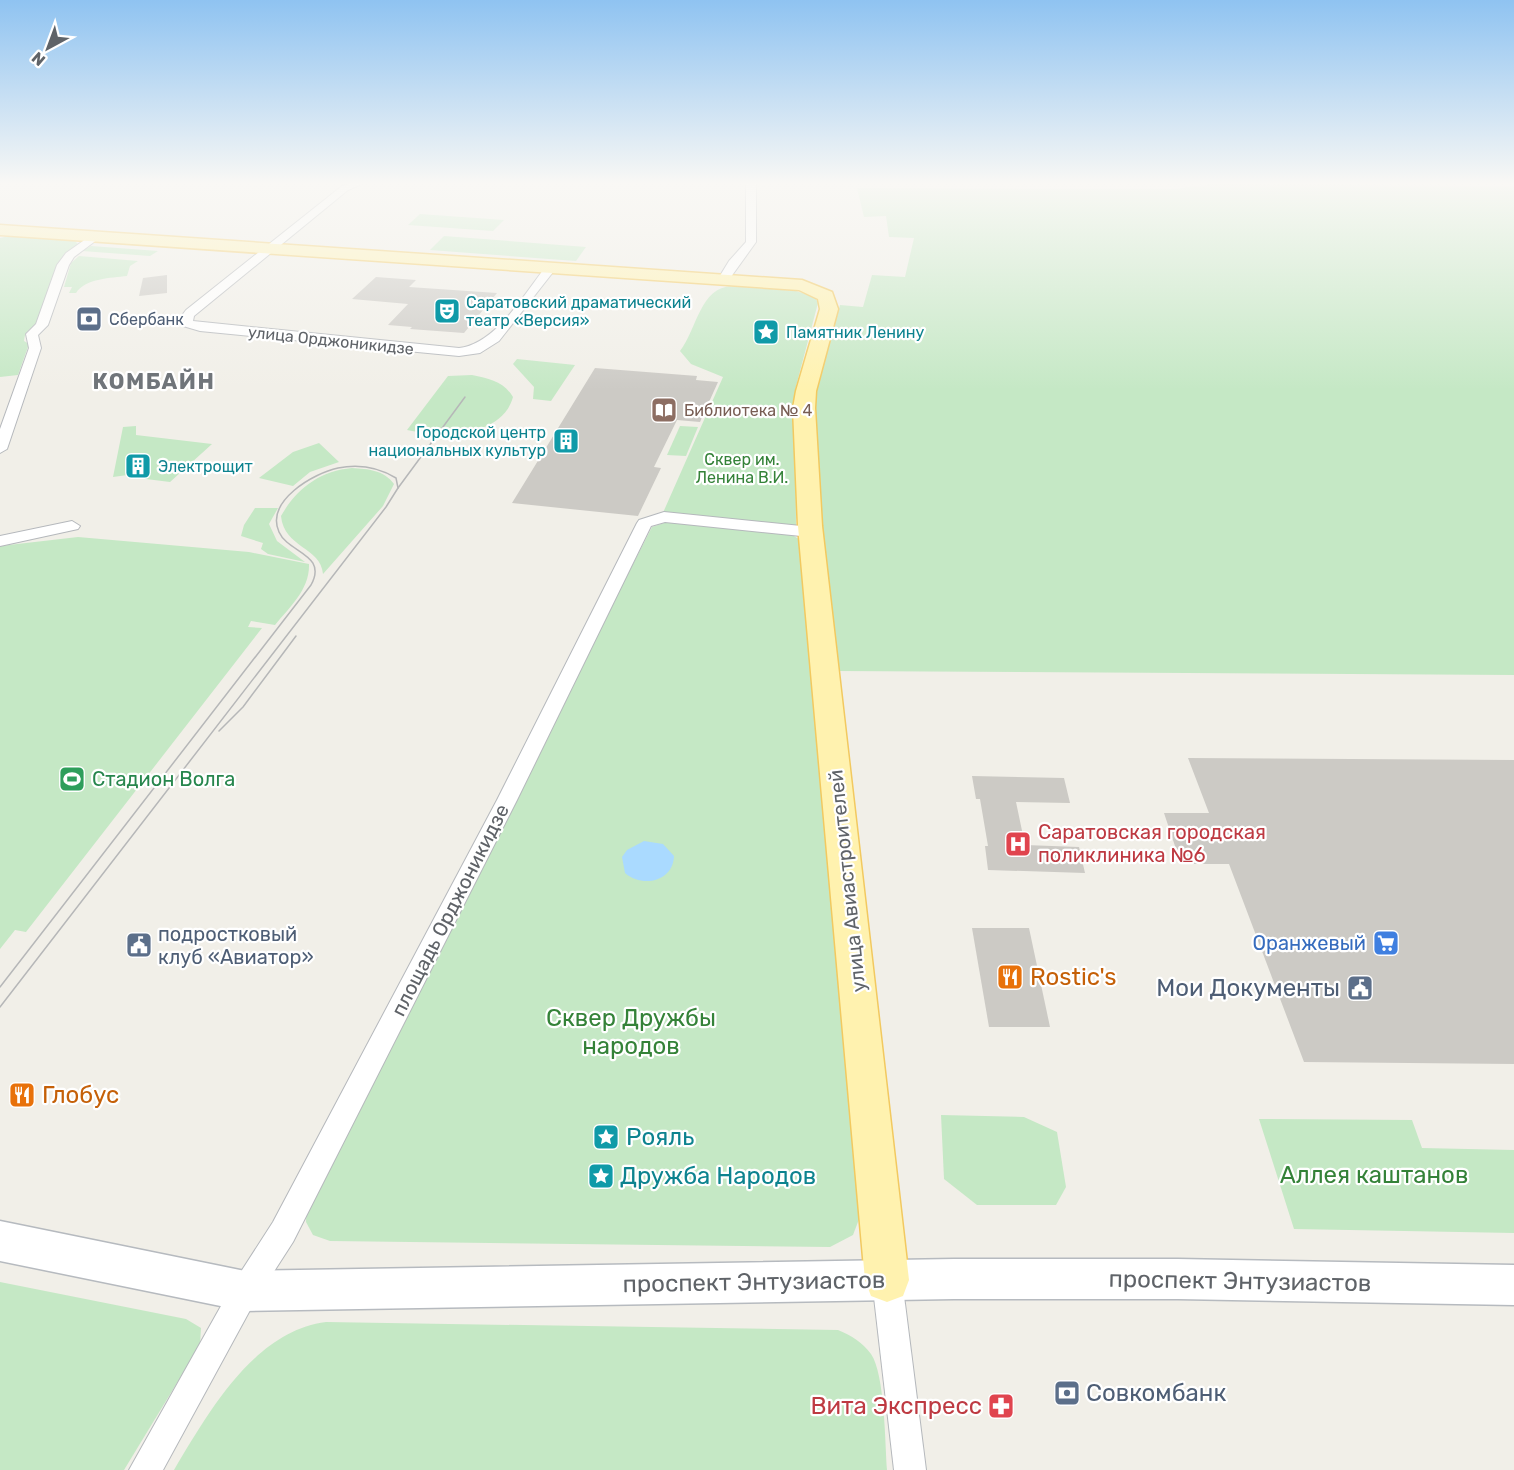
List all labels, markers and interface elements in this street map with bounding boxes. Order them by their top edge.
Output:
north arrow [18,18,78,78]
text: N [28,48,49,70]
place label: Саратовский драматический театр «Версия» [466,293,691,330]
theatre icon: Саратовский драматический театр «Версия» [432,296,462,326]
bank icon: Сбербанк [74,304,104,334]
place label: Сбербанк [109,310,184,329]
place icon: Памятник Ленину [751,317,781,347]
street label: улица Орджоникидзе [247,322,415,359]
place label: Памятник Ленину [786,323,925,342]
district label: КОМБАЙН [93,368,215,395]
library icon: Библиотека № 4 [649,395,679,425]
place label: Библиотека № 4 [684,401,812,420]
place label: Городской центр национальных культур [368,423,546,460]
building icon: Городской центр национальных культур [551,426,581,456]
park label: Сквер им. Ленина В.И. [696,450,788,487]
building icon: Электрощит [123,451,153,481]
place label: Электрощит [158,457,253,476]
sports icon: Стадион Волга [57,764,87,794]
place label: Стадион Волга [92,767,235,791]
street label: улица Авиастроителей [823,769,871,993]
street label: площадь Орджоникидзе [386,800,514,1020]
place label: Саратовская городская поликлиника №6 [1038,820,1266,867]
hospital icon: Саратовская городская поликлиника №6 [1003,829,1033,859]
place label: подростковый клуб «Авиатор» [158,922,314,969]
supermarket icon: Оранжевый [1371,928,1401,958]
public building icon: подростковый клуб «Авиатор» [124,930,154,960]
place label: Оранжевый [1253,931,1366,955]
restaurant icon: Rostic's [995,962,1025,992]
place label: Rostic's [1030,963,1116,991]
public building icon: Мои Документы [1345,973,1375,1003]
place label: Мои Документы [1156,974,1340,1002]
park label: Сквер Дружбы народов [546,1004,716,1060]
restaurant icon: Глобус [7,1080,37,1110]
place label: Глобус [42,1081,119,1109]
place icon: Рояль [591,1122,621,1152]
place label: Рояль [626,1123,694,1151]
place icon: Дружба Народов [586,1161,616,1191]
park label: Аллея каштанов [1280,1161,1468,1189]
place label: Дружба Народов [620,1162,816,1190]
street label: проспект Энтузиастов [1108,1265,1372,1297]
street label: проспект Энтузиастов [622,1266,886,1298]
bank icon: Совкомбанк [1052,1378,1082,1408]
place label: Совкомбанк [1086,1379,1226,1407]
pharmacy icon: Вита Экспресс [986,1391,1016,1421]
place label: Вита Экспресс [811,1392,982,1420]

